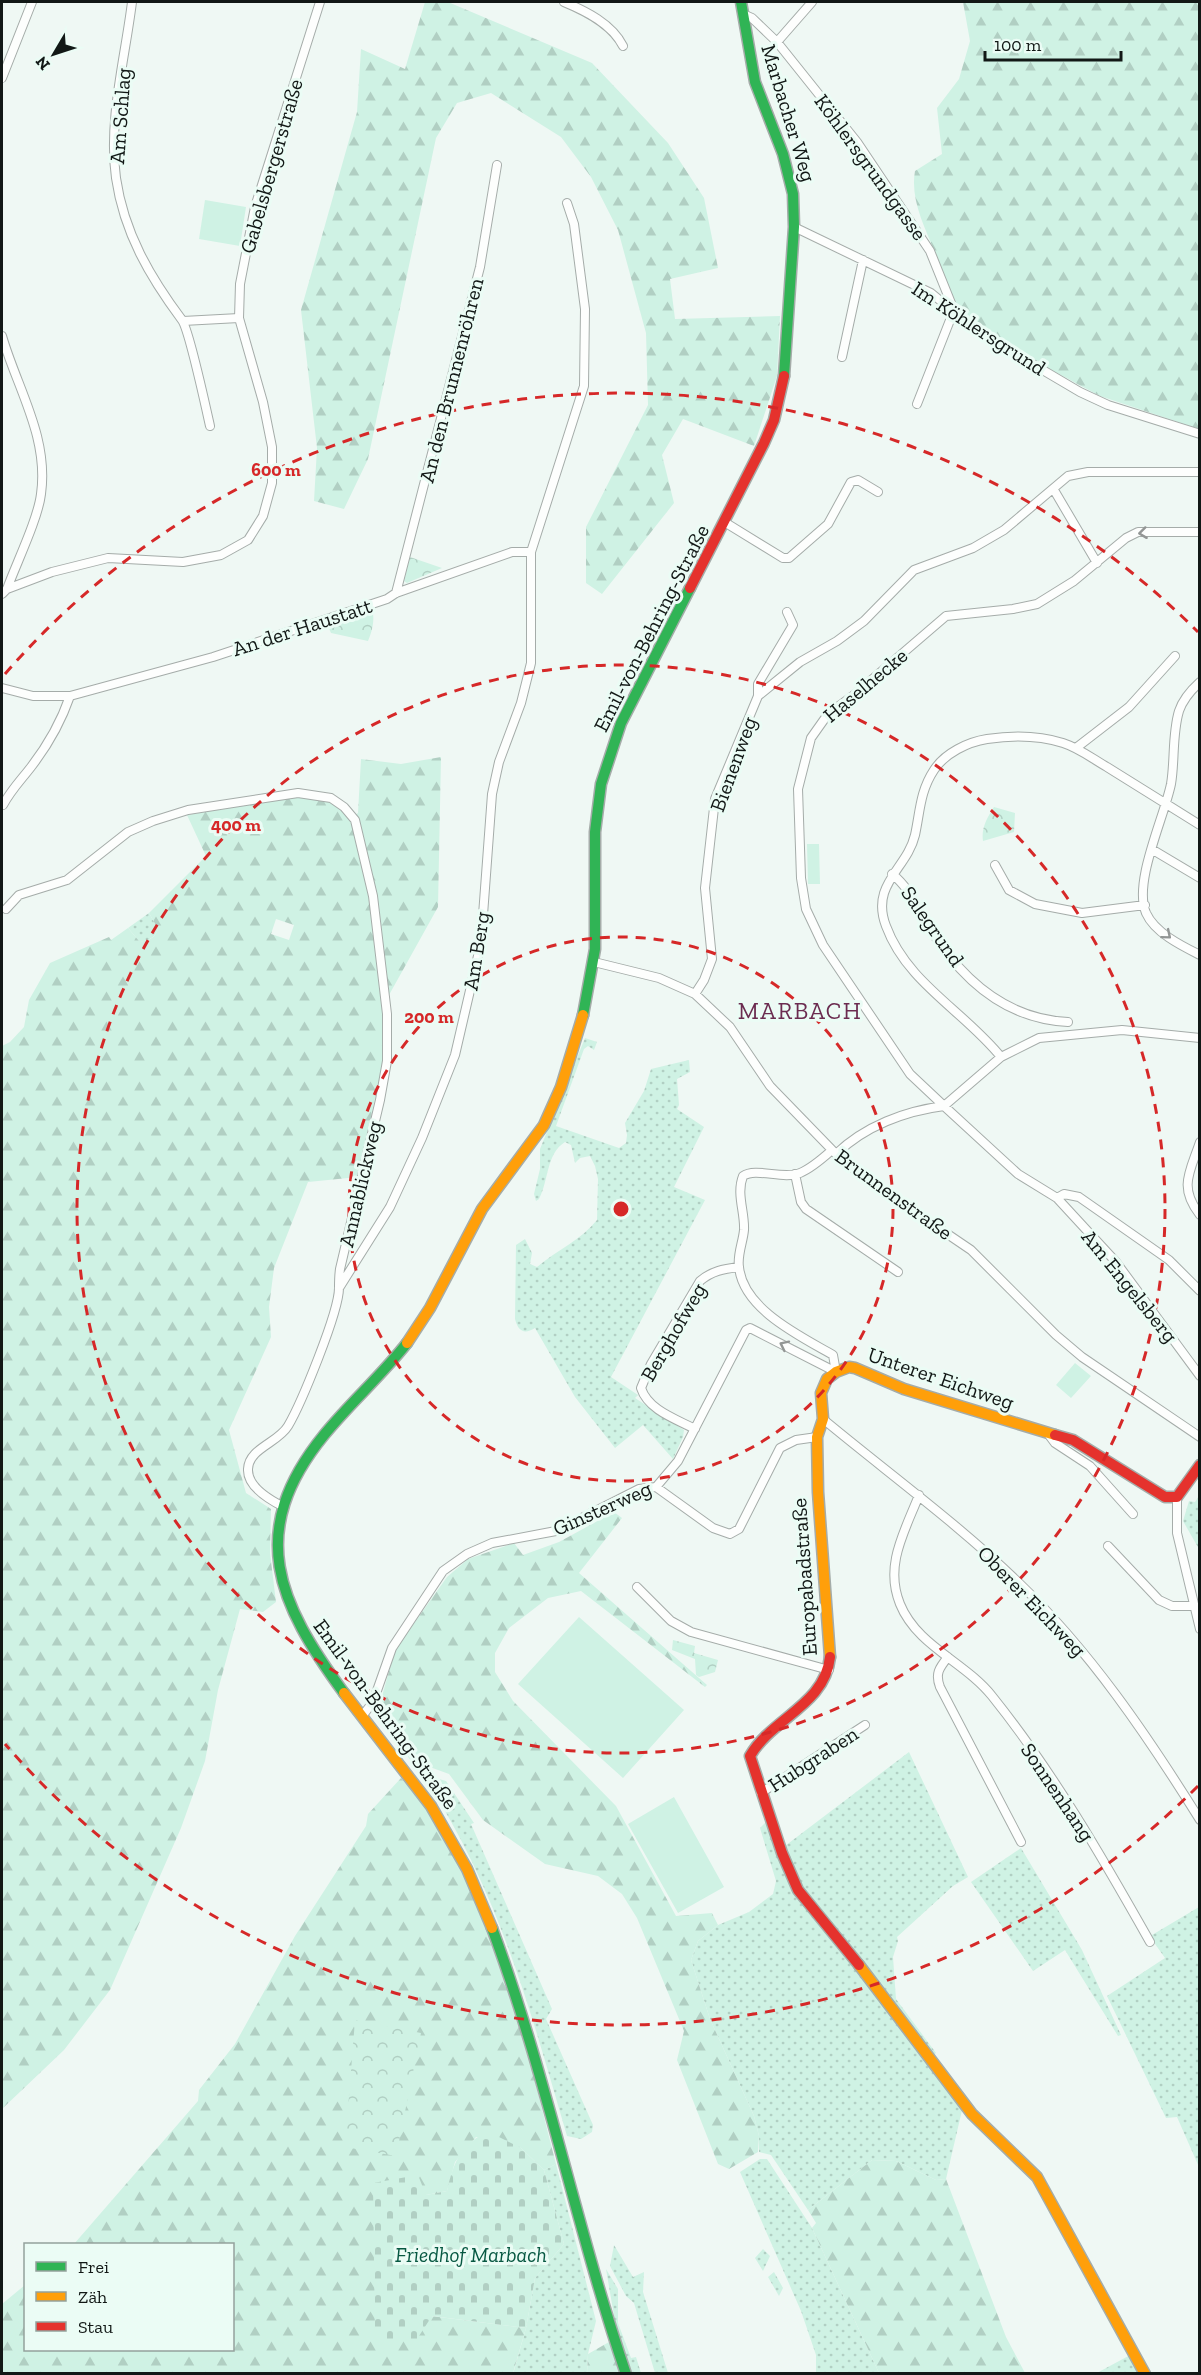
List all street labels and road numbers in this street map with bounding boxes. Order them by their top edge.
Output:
street label: Marbacher Weg [756,41,822,185]
street label: Am Schlag [104,67,136,165]
street label: Gabelsbergerstraße [234,76,308,256]
street label: Köhlersgrundgasse [810,89,933,245]
street label: An den Brunnenröhren [413,275,489,485]
street label: Im Köhlersgrund [907,275,1051,381]
street label: Emil-von-Behring-Straße [588,520,714,736]
street label: An der Haustatt [229,593,375,661]
street label: Haselhecke [818,642,912,727]
street label: Bienenweg [704,713,762,815]
street label: Salegrund [896,881,970,971]
street label: Am Berg [457,909,495,992]
street label: Annablickweg [333,1118,387,1249]
street label: Brunnenstraße [831,1143,958,1245]
street label: Am Engelsberg [1077,1224,1184,1348]
street label: Berghofweg [635,1278,711,1386]
street label: Unterer Eichweg [865,1341,1018,1415]
street label: Ginsterweg [549,1475,656,1541]
street label: Europabadstraße [786,1497,822,1657]
street label: Oberer Eichweg [973,1540,1092,1662]
street label: Emil-von-Behring-Straße [309,1614,464,1814]
street label: Hubgraben [763,1721,863,1797]
street label: Sonnenhang [1016,1738,1100,1846]

